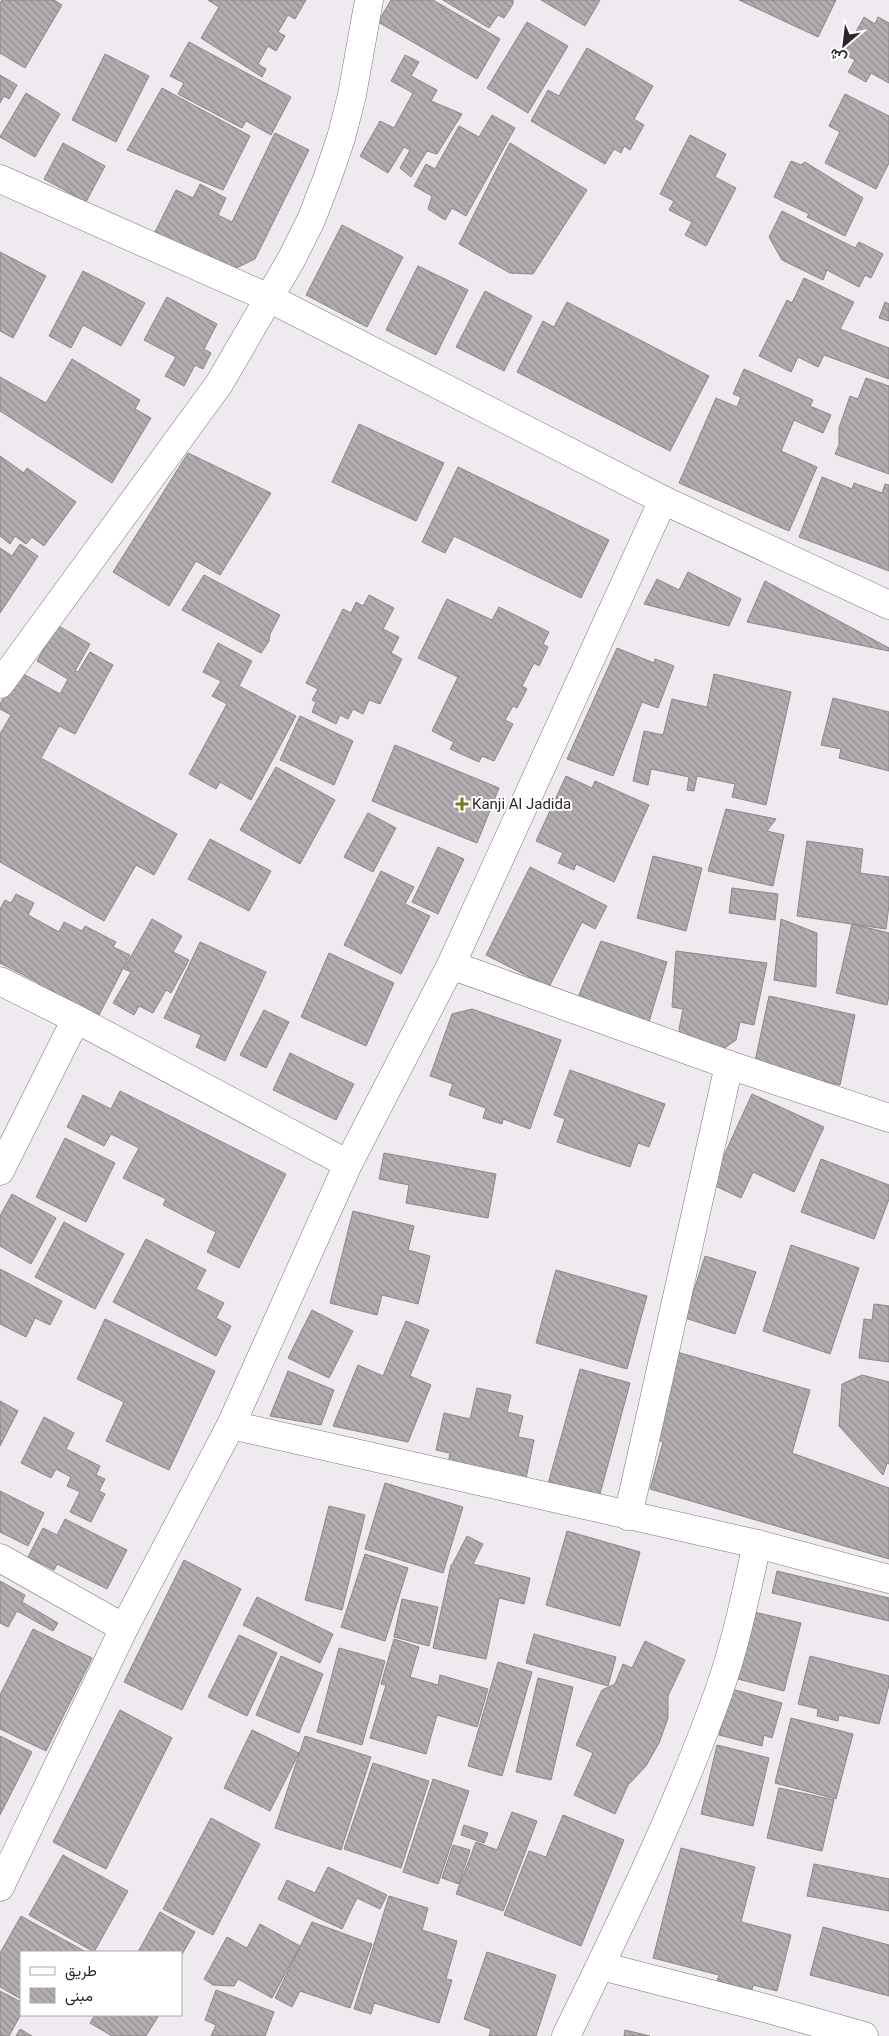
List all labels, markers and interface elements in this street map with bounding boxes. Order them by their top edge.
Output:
north arrow [819,20,869,70]
text: ش [827,45,850,67]
place label: Kanji Al Jadida [472,795,571,813]
marker: Kanji Al Jadida [456,798,468,810]
legend [20,1951,182,2016]
text: طريق [65,1962,97,1981]
text: مبنى [65,1987,93,2006]

